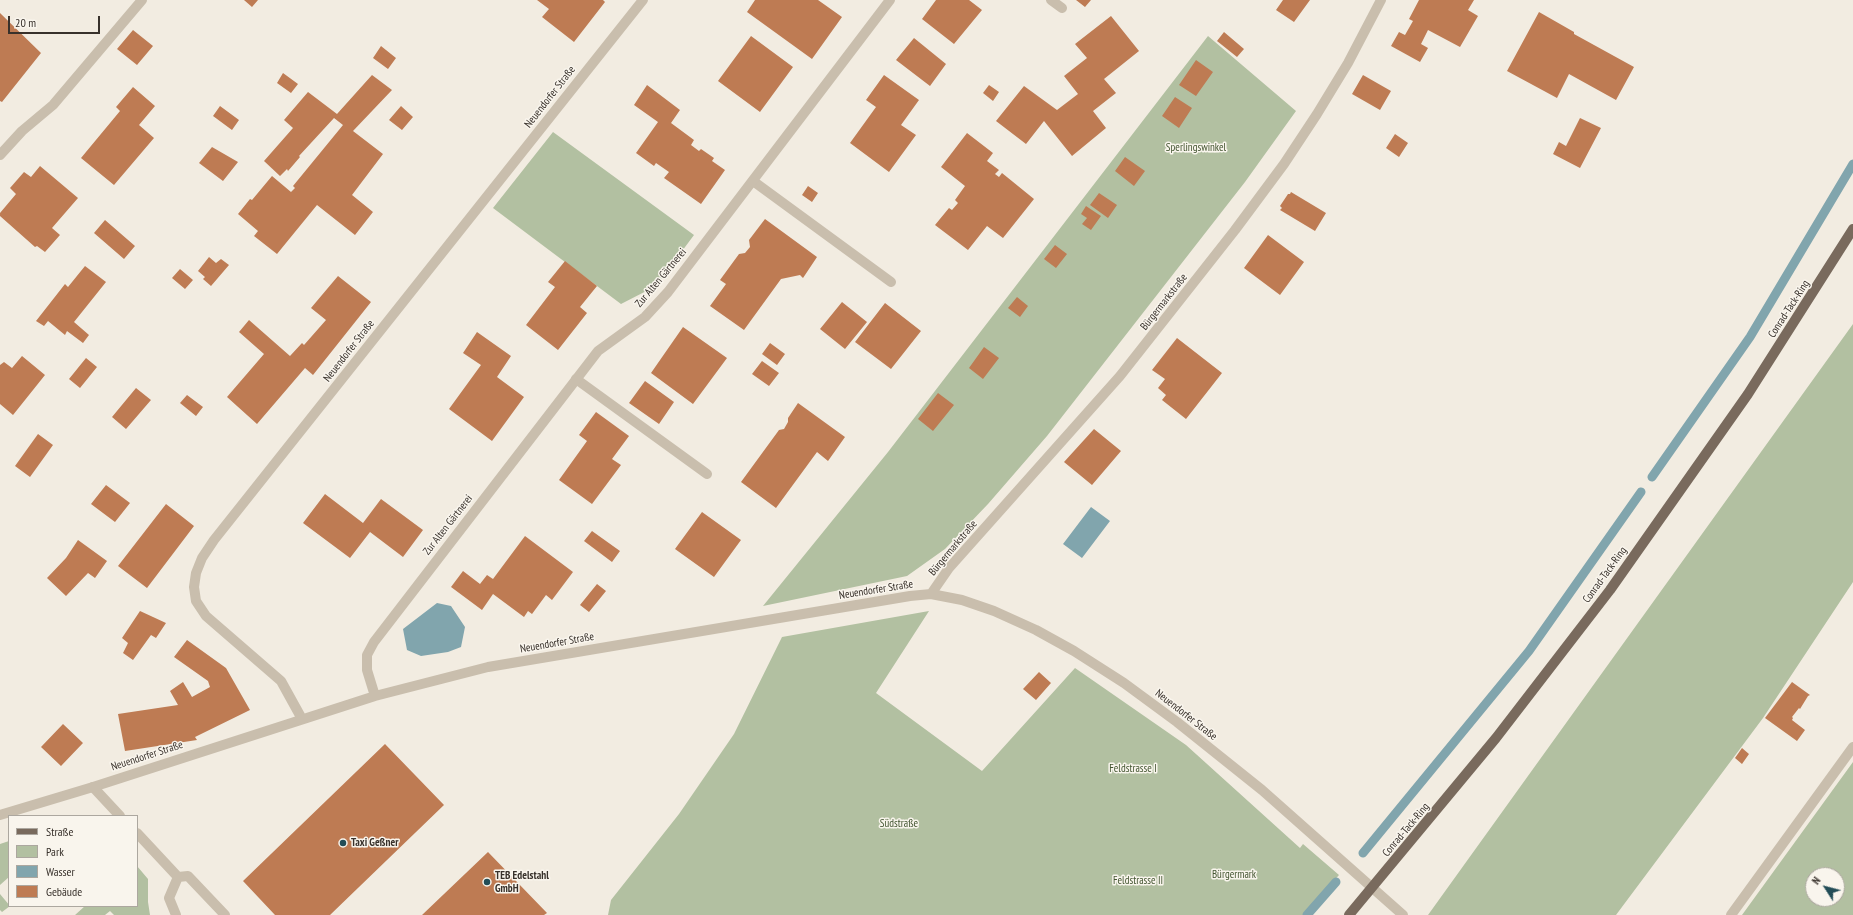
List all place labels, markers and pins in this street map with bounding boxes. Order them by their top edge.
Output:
place label: Taxi Geßner [351,836,398,850]
marker: Taxi Geßner [338,838,348,848]
place label: TEB Edelstahl GmbH [495,869,549,895]
marker: TEB Edelstahl GmbH [482,877,492,887]

